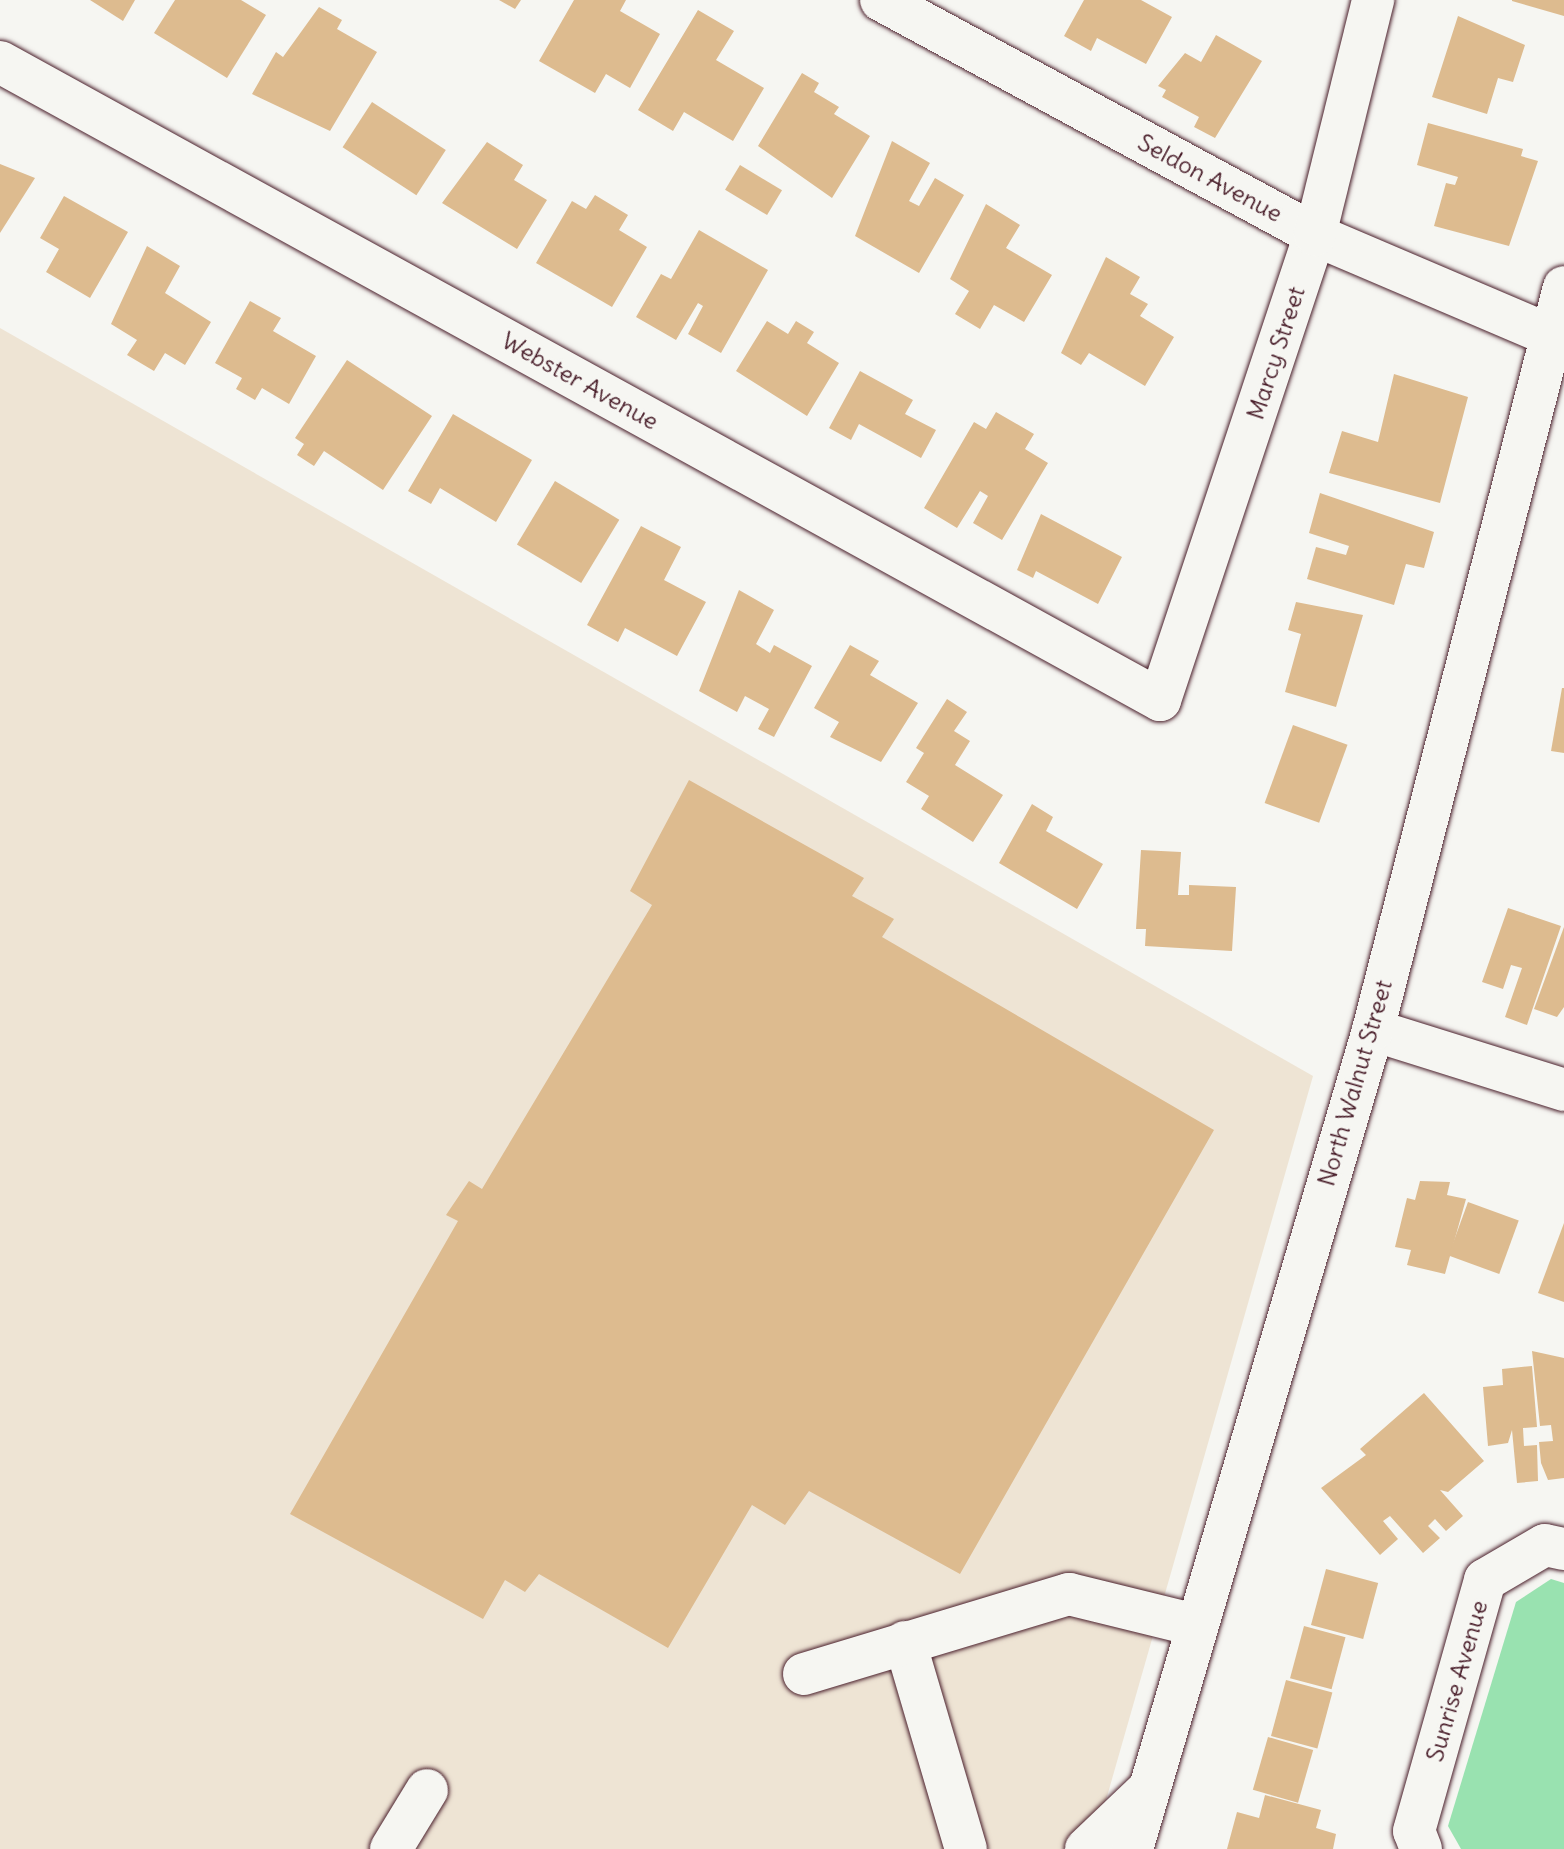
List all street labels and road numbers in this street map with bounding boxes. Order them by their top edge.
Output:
street label: Seldon Avenue [1133,128,1287,228]
street label: Marcy Street [1241,283,1311,423]
street label: Webster Avenue [497,326,663,436]
street label: North Walnut Street [1312,977,1398,1189]
street label: Sunrise Avenue [1420,1597,1494,1765]

